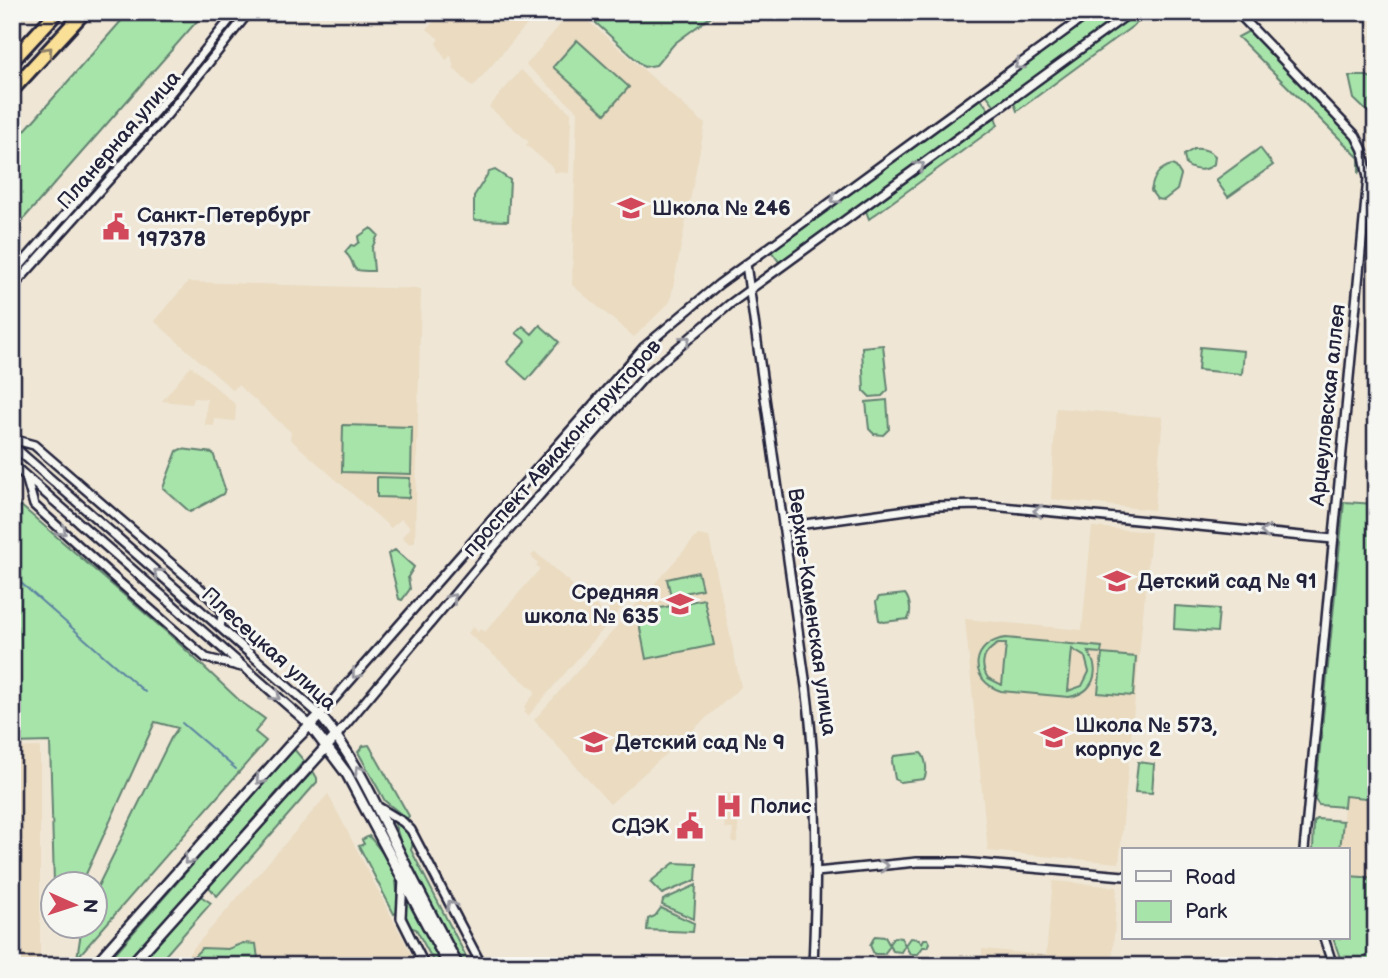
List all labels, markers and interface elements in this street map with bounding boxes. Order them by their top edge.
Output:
one-way arrow [40,46,52,59]
one-way arrow [1014,57,1027,69]
street label: Планерная улица [52,65,186,214]
one-way arrow [912,162,925,175]
one-way arrow [830,191,843,204]
school or university icon: Школа № 246 [616,193,646,223]
place label: Школа № 246 [652,196,791,221]
place label: Санкт-Петербург 197378 [137,203,311,252]
public building icon: Санкт-Петербург 197378 [101,212,131,242]
street label: Арцеуловская аллея [1305,303,1351,508]
street label: проспект Авиаконструкторов [458,334,666,562]
one-way arrow [679,335,691,348]
street label: Верхне-Каменская улица [782,487,842,738]
one-way arrow [1032,503,1044,518]
one-way arrow [54,523,67,535]
one-way arrow [1259,525,1270,540]
school or university icon: Детский сад № 91 [1102,566,1132,596]
one-way arrow [153,569,166,581]
place label: Детский сад № 91 [1138,569,1317,594]
place label: Средняя школа № 635 [524,580,659,629]
street label: Плесецкая улица [197,582,342,716]
school or university icon: Средняя школа № 635 [665,589,695,619]
one-way arrow [443,594,456,606]
one-way arrow [352,666,364,679]
one-way arrow [268,688,281,700]
place label: Школа № 573, корпус 2 [1075,713,1218,762]
school or university icon: Школа № 573, корпус 2 [1039,722,1069,752]
school or university icon: Детский сад № 9 [579,727,609,757]
place label: Детский сад № 9 [615,730,785,755]
one-way arrow [354,764,367,777]
one-way arrow [256,772,268,785]
hospital icon: Полис [714,791,744,821]
place label: Полис [750,794,812,819]
public building icon: СДЭК [675,811,705,841]
place label: СДЭК [612,814,670,839]
legend [1122,848,1350,940]
one-way arrow [184,852,196,865]
one-way arrow [879,858,890,873]
text: Road [1185,865,1236,890]
north arrow [38,870,108,940]
text: N [78,898,101,914]
text: Park [1185,899,1228,924]
one-way arrow [445,900,459,912]

